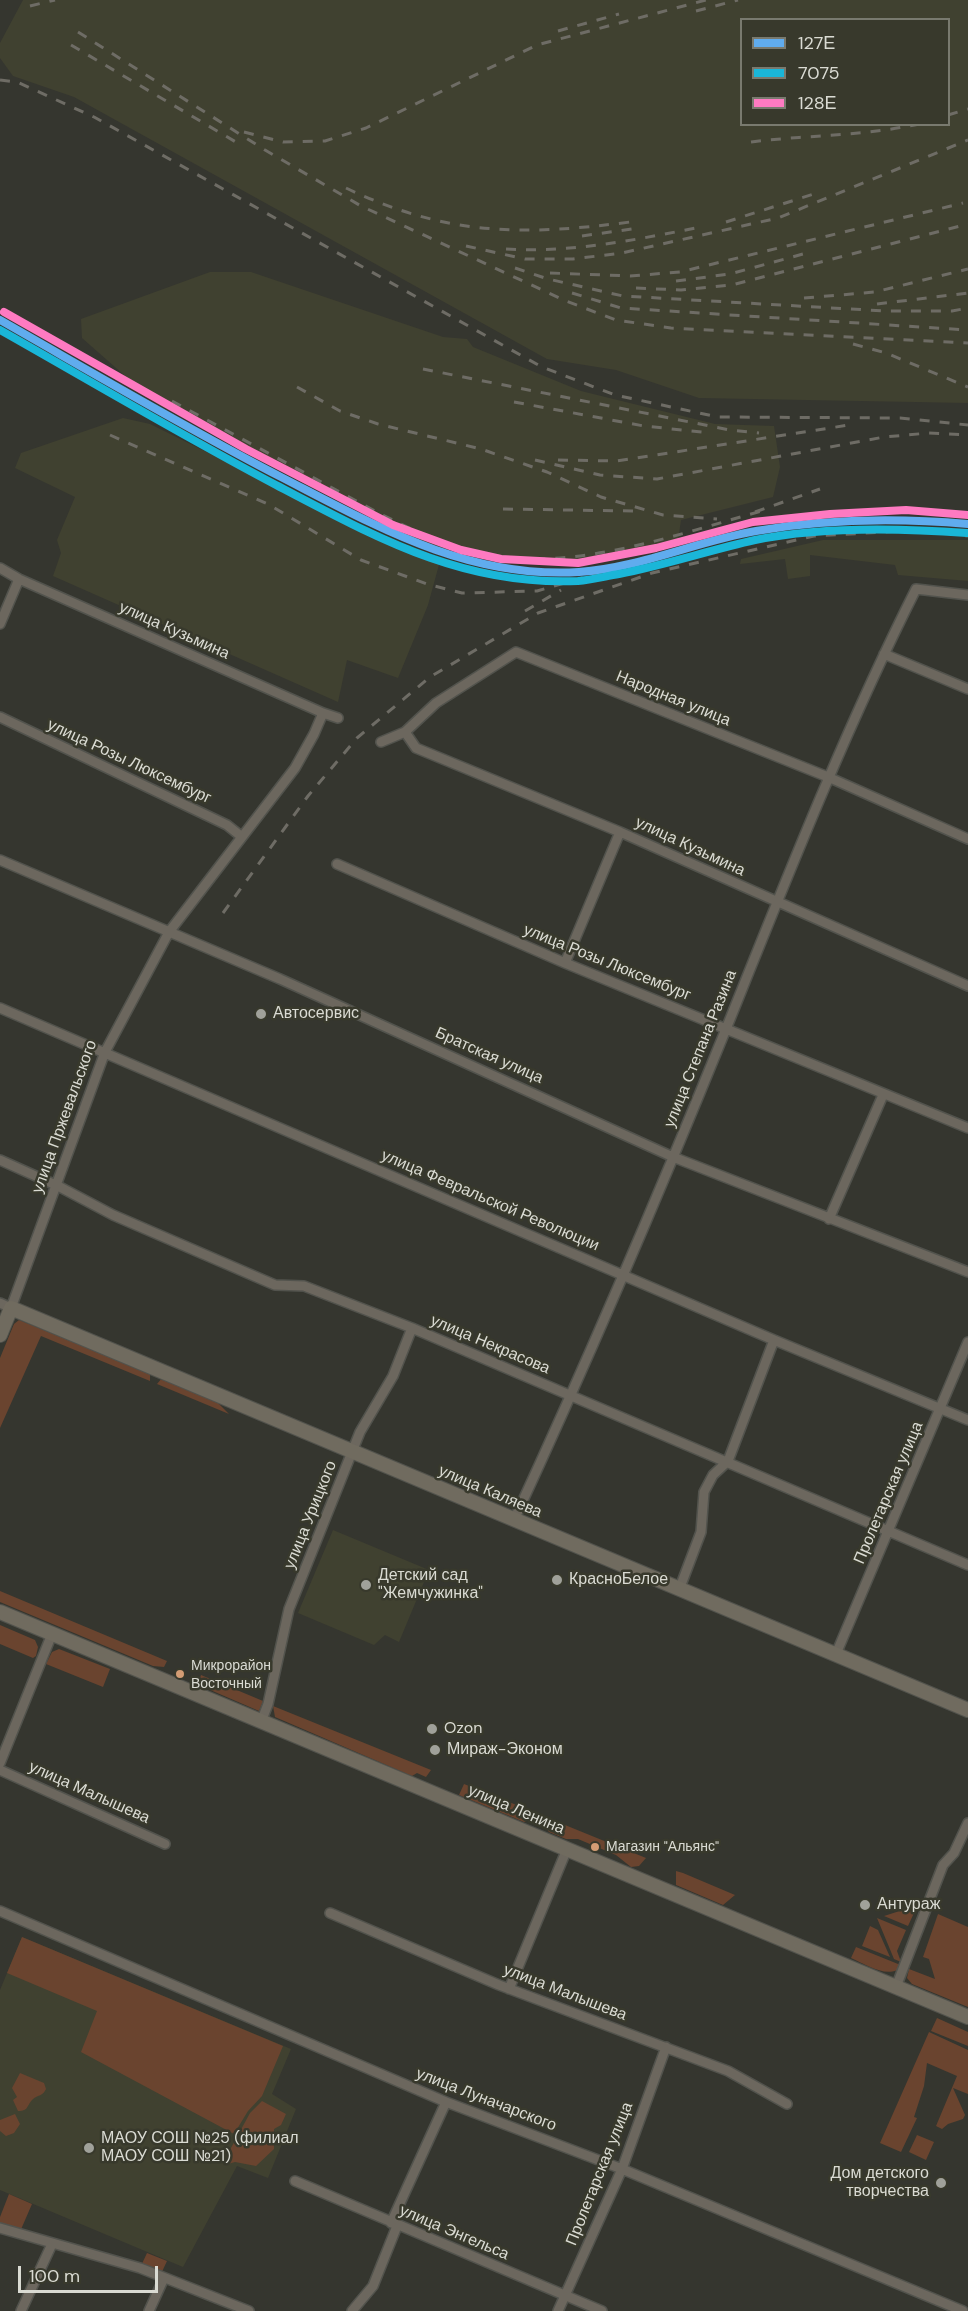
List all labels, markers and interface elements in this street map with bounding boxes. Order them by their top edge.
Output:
legend [740,18,950,126]
text: 127Е [798,31,835,55]
text: 7075 [798,61,840,85]
text: 128Е [798,91,837,115]
street label: улица Кузьмина [116,598,232,664]
street label: Народная улица [613,667,733,731]
street label: улица Розы Люксембург [44,716,214,808]
street label: улица Кузьмина [632,813,748,881]
street label: улица Розы Люксембург [521,921,693,1005]
street label: улица Степана Разина [661,967,741,1131]
place label: Автосервис [273,1004,359,1024]
marker: Автосервис [254,1007,268,1021]
street label: Братская улица [432,1024,546,1088]
street label: улица Пржевальского [28,1038,102,1196]
street label: улица Февральской Революции [378,1146,602,1256]
street label: улица Некрасова [427,1311,553,1379]
street label: Пролетарская улица [850,1419,928,1567]
street label: улица Урицкого [281,1458,341,1572]
street label: улица Каляева [435,1462,545,1522]
place label: Детский сад "Жемчужинка" [378,1566,483,1604]
place label: КрасноБелое [569,1570,668,1590]
marker: КрасноБелое [550,1573,564,1587]
marker: Детский сад "Жемчужинка" [359,1578,373,1592]
place label: Микрорайон Восточный [191,1658,271,1690]
marker: Микрорайон Восточный [174,1668,186,1680]
place label: Ozon [444,1719,482,1739]
marker: Ozon [425,1722,439,1736]
place label: Мираж-Эконом [447,1740,563,1760]
marker: Мираж-Эконом [428,1743,442,1757]
street label: улица Малышева [26,1758,152,1828]
street label: улица Ленина [465,1781,567,1839]
place label: Магазин "Альянс" [606,1839,719,1855]
marker: Магазин "Альянс" [589,1841,601,1853]
place label: Антураж [877,1895,940,1915]
marker: Антураж [858,1898,872,1912]
street label: улица Малышева [501,1961,629,2025]
street label: улица Луначарского [413,2064,559,2136]
street label: Пролетарская улица [562,2100,638,2248]
place label: МАОУ СОШ №25 (филиал МАОУ СОШ №21) [101,2129,299,2167]
marker: МАОУ СОШ №25 (филиал МАОУ СОШ №21) [82,2141,96,2155]
place label: Дом детского творчества [831,2164,929,2202]
marker: Дом детского творчества [934,2176,948,2190]
street label: улица Энгельса [396,2201,512,2265]
scale bar [21,2254,160,2292]
text: 100 m [29,2264,80,2288]

